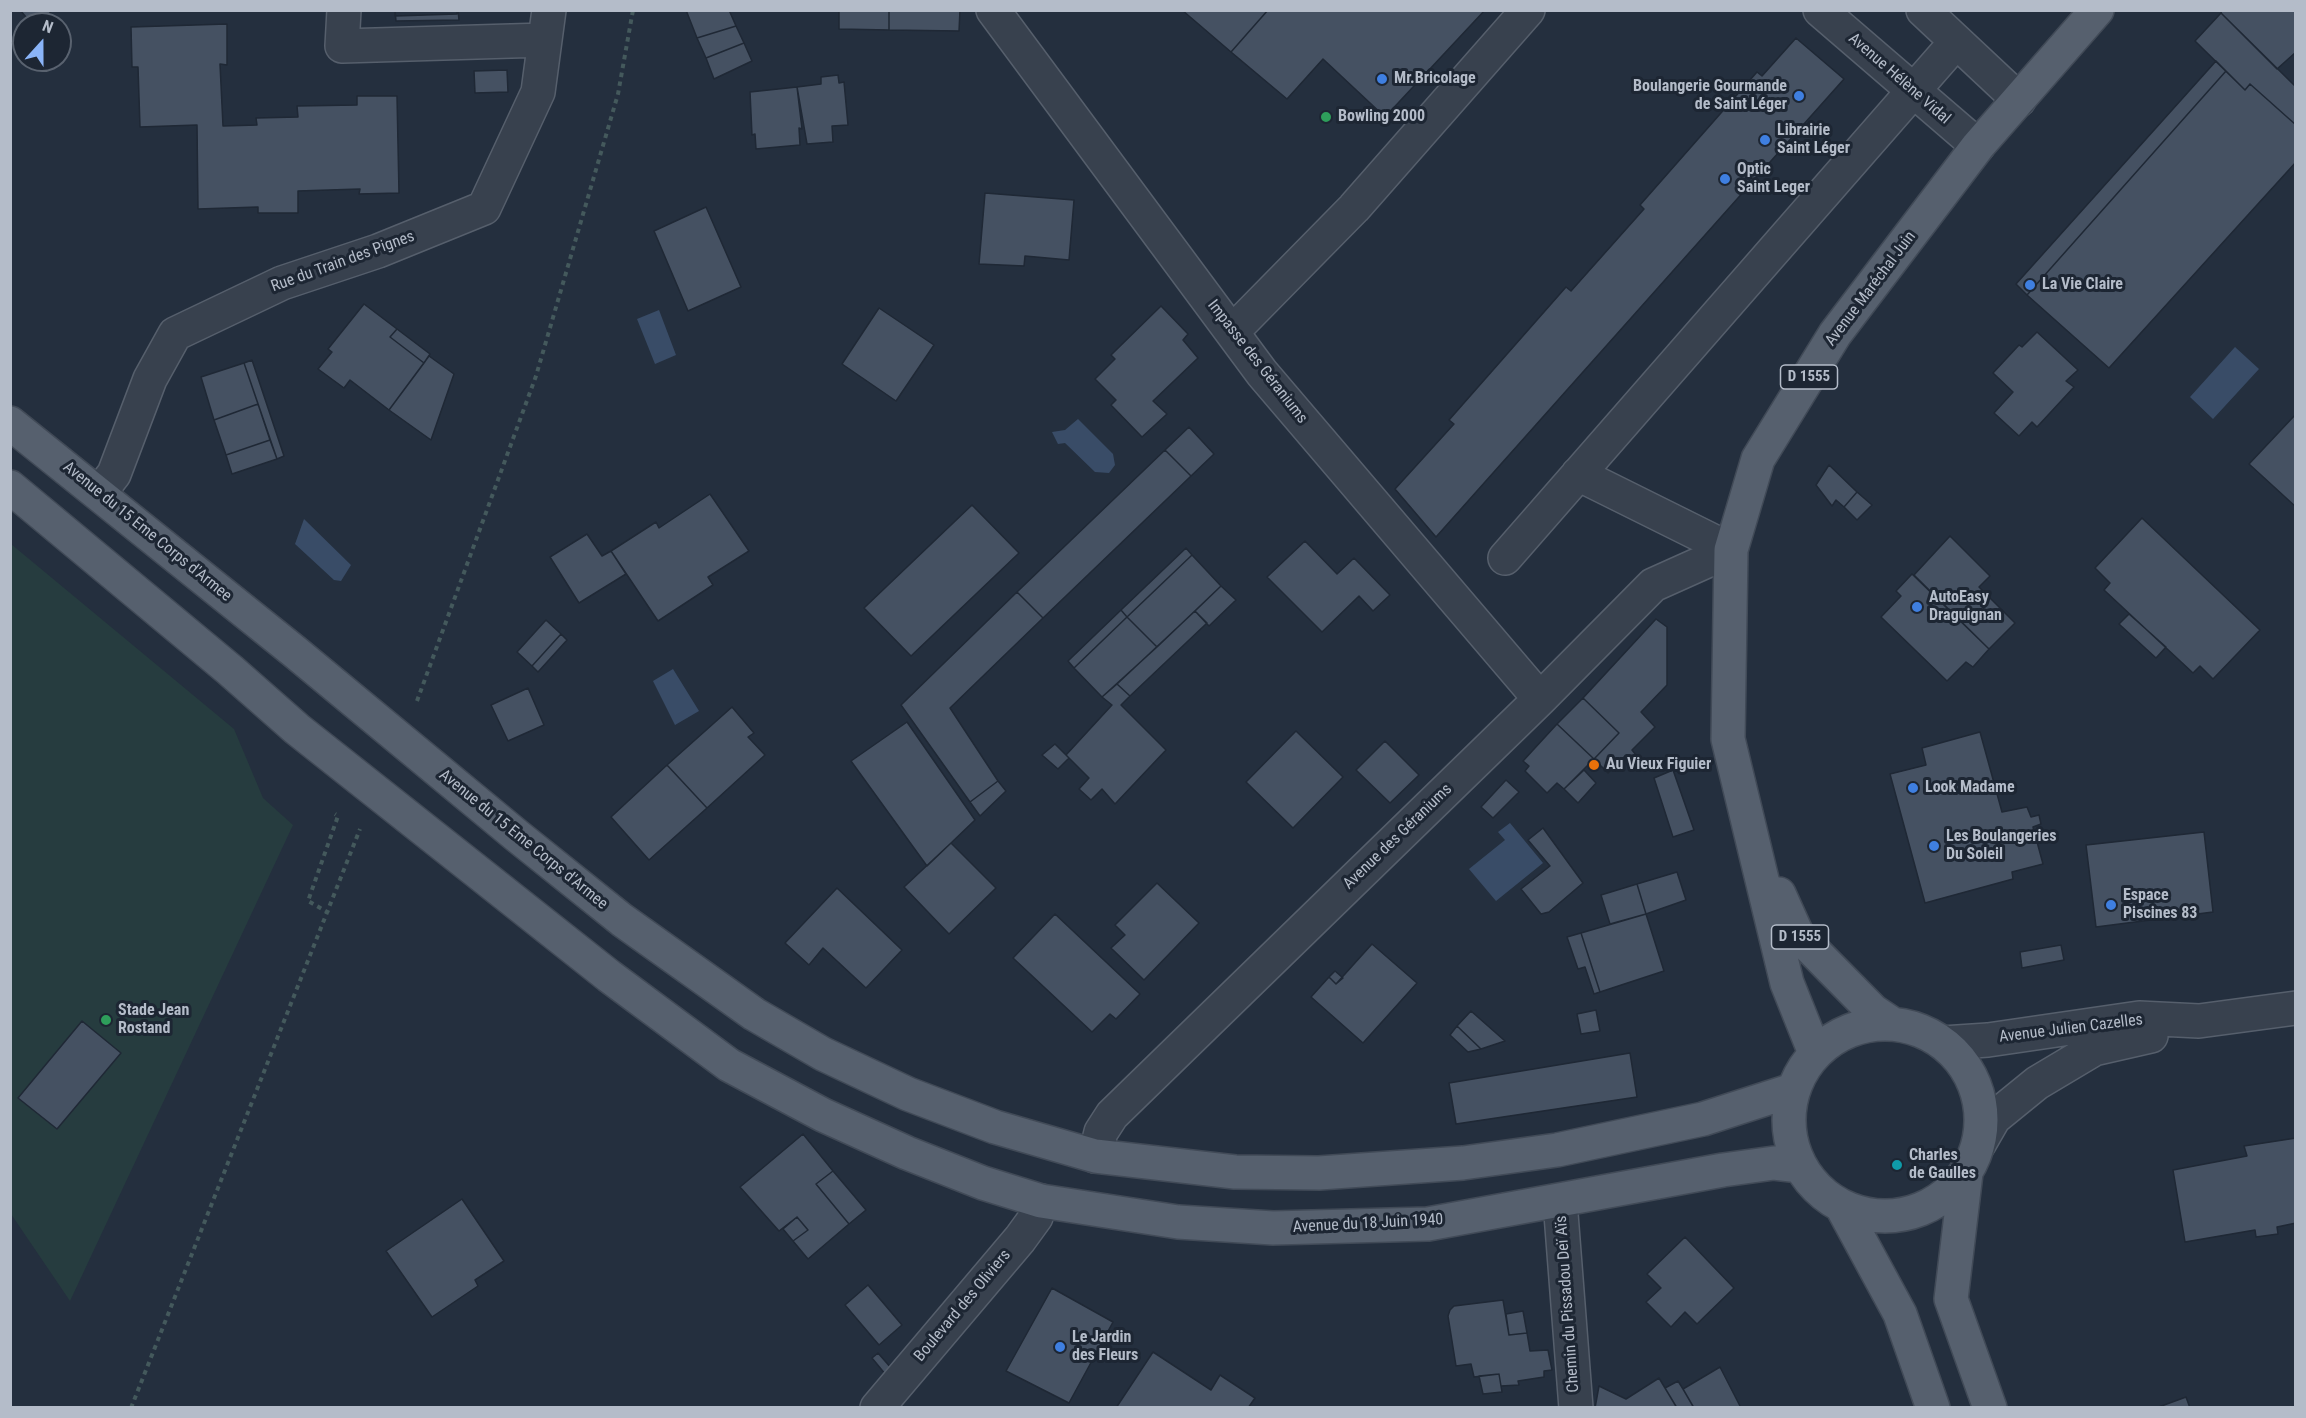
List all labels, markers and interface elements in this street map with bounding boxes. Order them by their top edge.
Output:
north arrow [12,12,72,72]
text: N [40,16,56,37]
street label: Avenue Hélène Vidal [1844,29,1954,129]
place label: Mr.Bricolage [1394,69,1476,89]
marker: Mr.Bricolage [1375,72,1389,86]
place label: Boulangerie Gourmande de Saint Léger [1633,77,1787,115]
marker: Boulangerie Gourmande de Saint Léger [1792,89,1806,103]
place label: Bowling 2000 [1338,107,1425,127]
marker: Bowling 2000 [1319,110,1333,124]
place label: Librairie Saint Léger [1777,121,1850,159]
marker: Librairie Saint Léger [1758,133,1772,147]
place label: Optic Saint Leger [1737,160,1810,198]
marker: Optic Saint Leger [1718,172,1732,186]
street label: Rue du Train des Pignes [269,227,417,297]
street label: Avenue Maréchal Juin [1822,228,1920,350]
place label: La Vie Claire [2042,275,2123,295]
marker: La Vie Claire [2023,278,2037,292]
street label: Impasse des Géraniums [1203,296,1311,428]
road number: D 1555 [1780,365,1838,389]
street label: Avenue du 15 Eme Corps d'Armee [59,458,235,606]
place label: AutoEasy Draguignan [1929,588,2002,626]
marker: AutoEasy Draguignan [1910,600,1924,614]
place label: Au Vieux Figuier [1606,755,1711,775]
marker: Au Vieux Figuier [1587,758,1601,772]
street label: Avenue du 15 Eme Corps d'Armee [435,766,611,914]
place label: Look Madame [1925,778,2015,798]
street label: Avenue des Géraniums [1340,780,1456,894]
marker: Look Madame [1906,781,1920,795]
place label: Les Boulangeries Du Soleil [1946,827,2056,865]
marker: Les Boulangeries Du Soleil [1927,839,1941,853]
place label: Espace Piscines 83 [2123,886,2197,924]
marker: Espace Piscines 83 [2104,898,2118,912]
road number: D 1555 [1772,925,1828,949]
place label: Stade Jean Rostand [118,1001,189,1039]
street label: Avenue Julien Cazelles [1998,1011,2144,1047]
marker: Stade Jean Rostand [99,1013,113,1027]
place label: Charles de Gaulles [1909,1146,1976,1184]
marker: Charles de Gaulles [1890,1158,1904,1172]
street label: Avenue du 18 Juin 1940 [1292,1210,1444,1238]
street label: Chemin du Pissadou Deï Aïs [1552,1215,1584,1393]
street label: Boulevard des Oliviers [911,1246,1015,1366]
place label: Le Jardin des Fleurs [1072,1328,1138,1366]
marker: Le Jardin des Fleurs [1053,1340,1067,1354]

